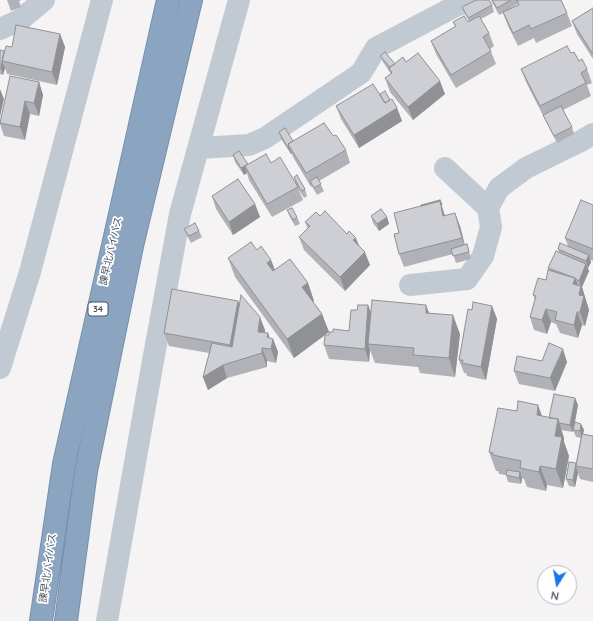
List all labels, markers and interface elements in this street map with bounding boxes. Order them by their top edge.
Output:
street label: 諫早北バイパス [97,216,125,286]
road number: 34 [88,302,108,316]
street label: 諫早北バイパス [37,533,59,603]
north arrow [537,565,577,605]
text: N [550,588,560,603]

